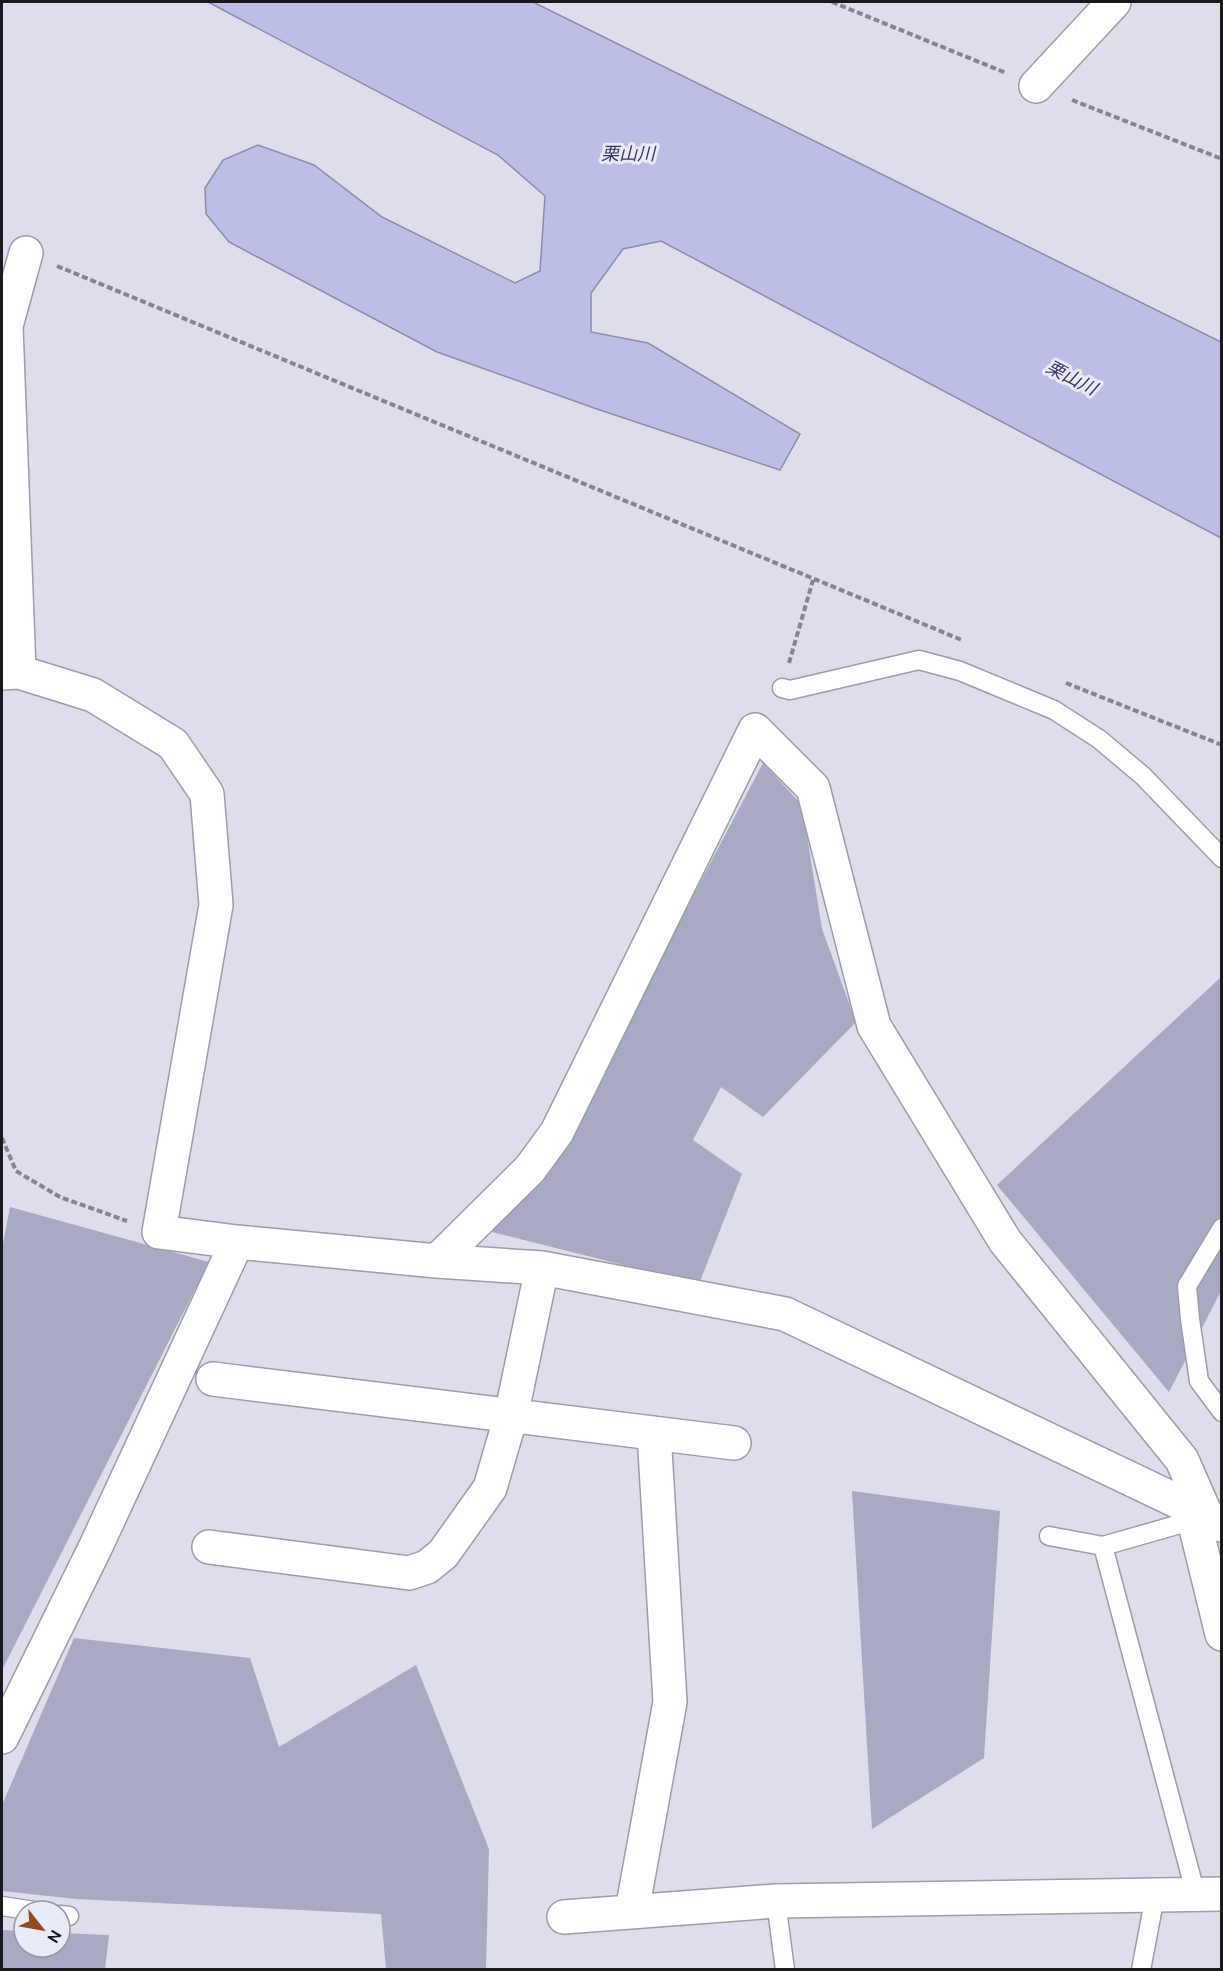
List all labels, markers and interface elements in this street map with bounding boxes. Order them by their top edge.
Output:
water label: 栗山川 [601,143,657,163]
water label: 栗山川 [1043,356,1102,399]
north arrow [12,1899,72,1959]
text: N [44,1927,66,1946]

